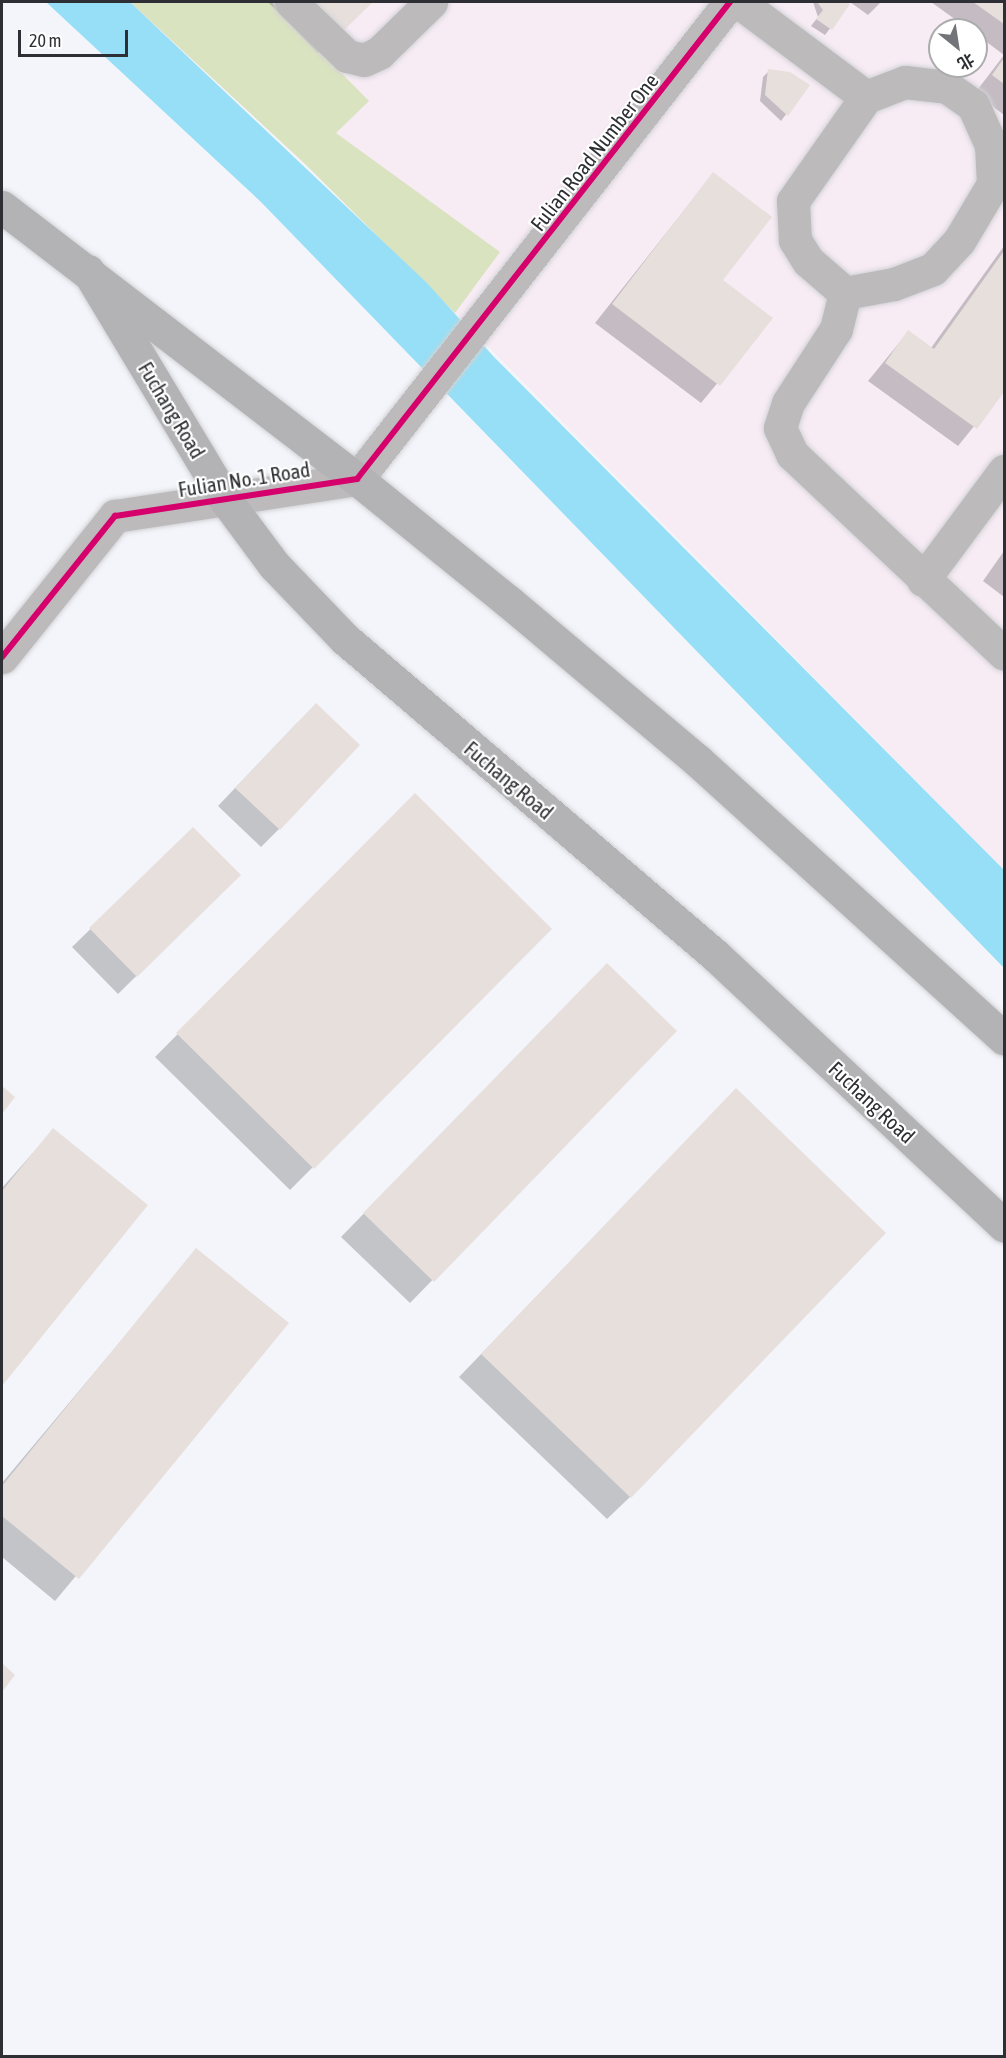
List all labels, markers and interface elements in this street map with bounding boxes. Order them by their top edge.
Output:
scale bar [21,18,130,56]
north arrow [928,18,988,78]
text: 20 m [29,30,61,51]
text: 北 [955,50,977,74]
street label: Fulian Road Number One [525,68,663,236]
street label: Fuchang Road [133,357,211,463]
street label: Fulian No. 1 Road [176,456,312,502]
street label: Fuchang Road [459,736,559,824]
street label: Fuchang Road [824,1056,920,1148]

